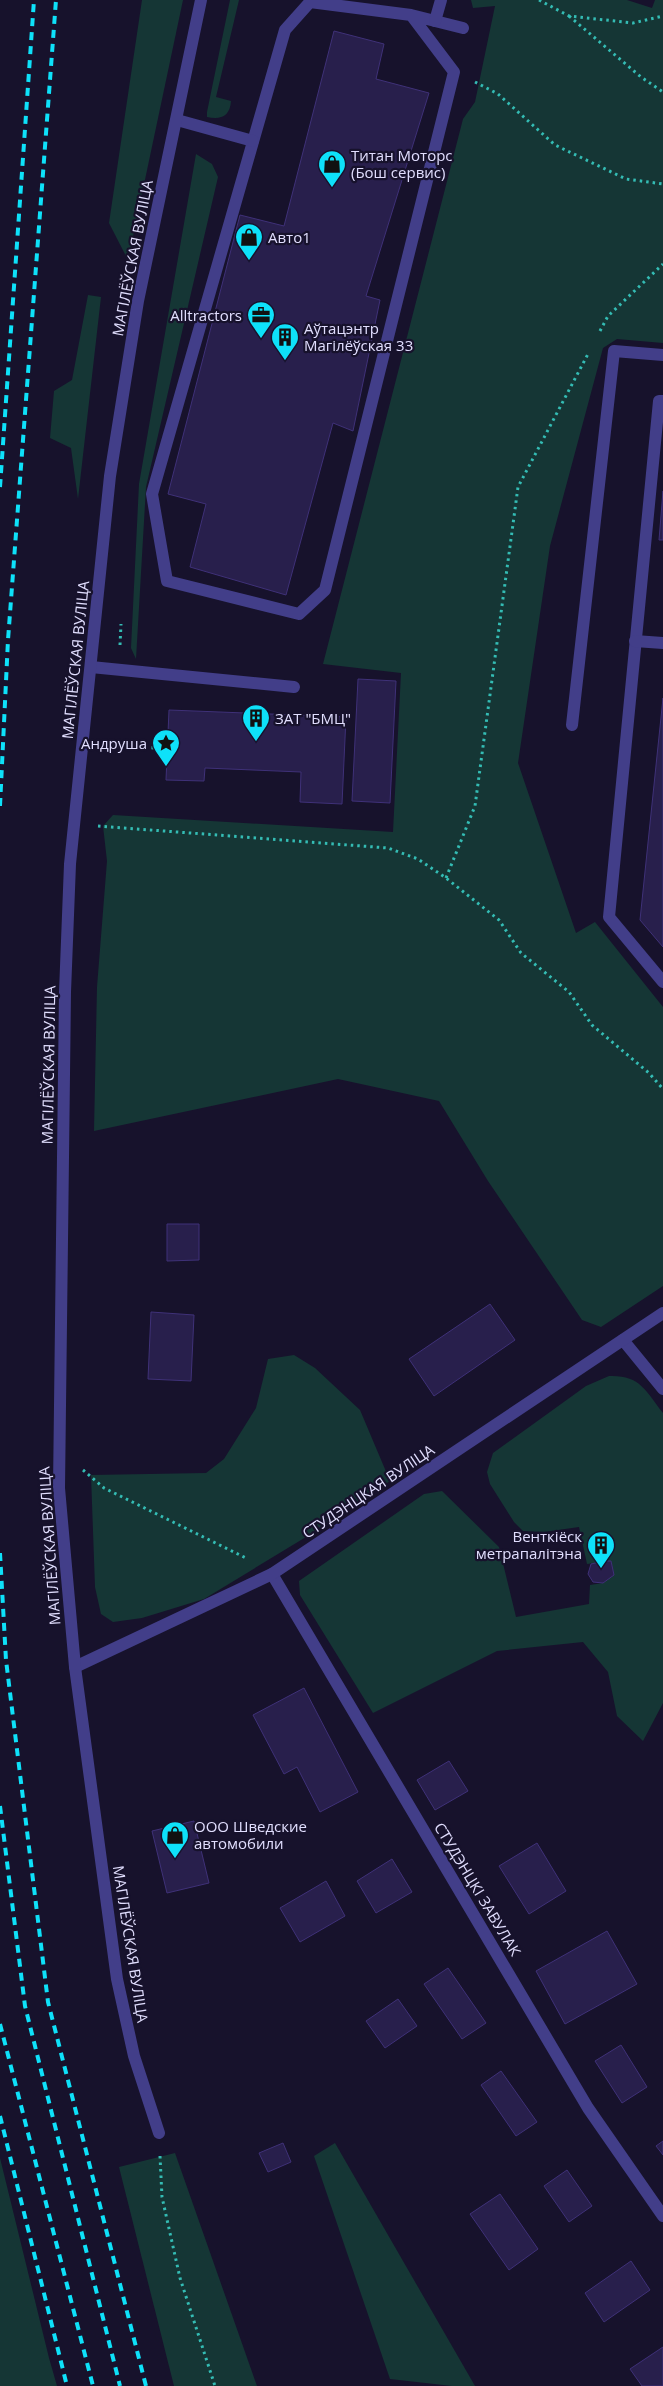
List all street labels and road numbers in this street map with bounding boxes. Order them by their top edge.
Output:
street label: МАГІЛЁЎСКАЯ ВУЛІЦА [107,178,157,338]
street label: МАГІЛЁЎСКАЯ ВУЛІЦА [57,579,93,740]
street label: МАГІЛЁЎСКАЯ ВУЛІЦА [37,985,59,1145]
street label: СТУДЭНЦКАЯ ВУЛІЦА [298,1439,438,1543]
street label: МАГІЛЁЎСКАЯ ВУЛІЦА [33,1466,65,1626]
street label: СТУДЭНЦКІ ЗАВУЛАК [430,1819,526,1960]
street label: МАГІЛЁЎСКАЯ ВУЛІЦА [109,1864,153,2025]

